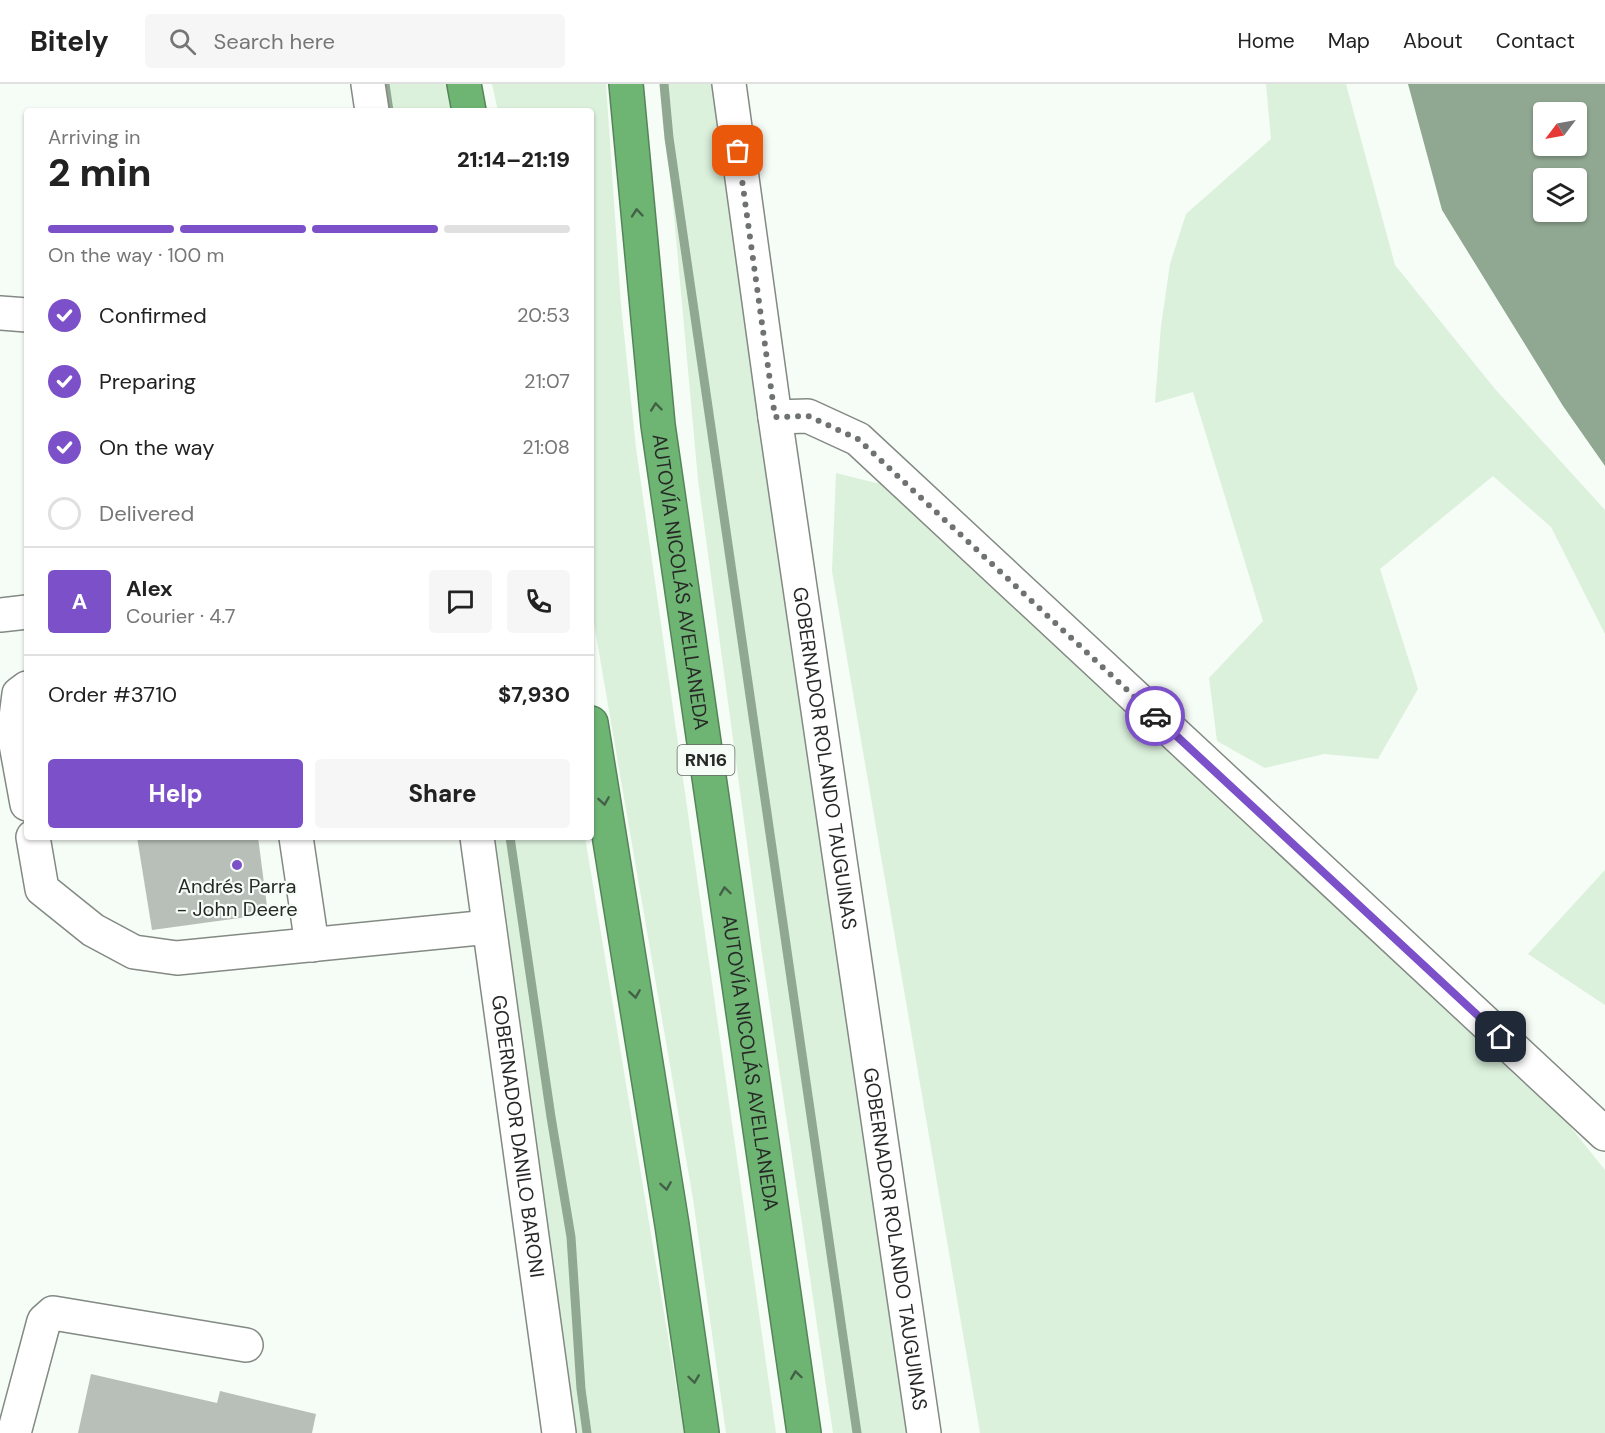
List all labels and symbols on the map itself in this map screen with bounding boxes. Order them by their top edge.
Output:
north arrow [1533,102,1587,156]
pin [712,125,763,176]
one-way arrow [631,209,644,218]
one-way arrow [650,403,663,412]
street label: AUTOVÍA NICOLÁS AVELLANEDA [646,432,715,732]
street label: GOBERNADOR ROLANDO TAUGUINAS [787,585,863,931]
courier [1125,686,1185,746]
road number: RN16 [678,745,734,775]
one-way arrow [597,797,609,806]
marker: Andrés Parra - John Deere [230,858,244,872]
place label: Andrés Parra - John Deere [176,873,298,922]
one-way arrow [719,887,732,897]
street label: AUTOVÍA NICOLÁS AVELLANEDA [716,913,785,1212]
one-way arrow [628,989,640,998]
street label: GOBERNADOR DANILO BARONI [486,993,550,1279]
pin [1475,1011,1526,1062]
street label: GOBERNADOR ROLANDO TAUGUINAS [858,1066,934,1412]
one-way arrow [659,1181,672,1191]
one-way arrow [790,1371,802,1380]
one-way arrow [688,1374,700,1384]

